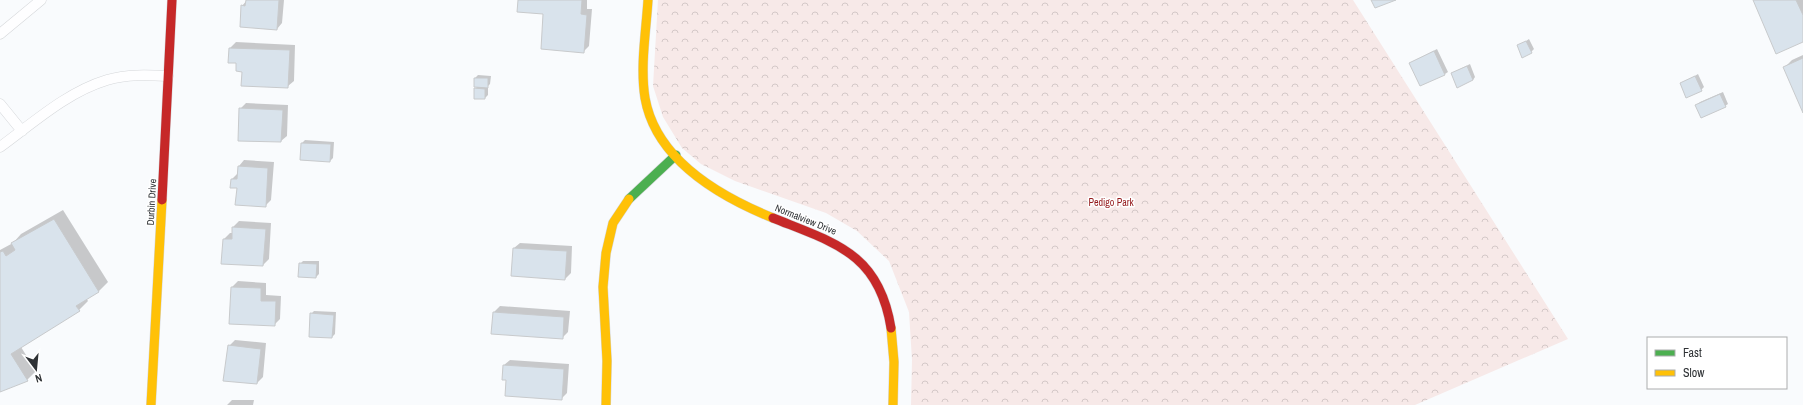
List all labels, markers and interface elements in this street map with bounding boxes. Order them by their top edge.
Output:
street label: Durbin Drive [144,178,159,226]
park label: Pedigo Park [1088,196,1134,209]
street label: Normalview Drive [773,201,839,238]
legend [1647,337,1787,389]
text: Fast [1683,345,1702,361]
north arrow [16,349,56,389]
text: Slow [1683,365,1705,381]
text: N [34,371,44,386]

